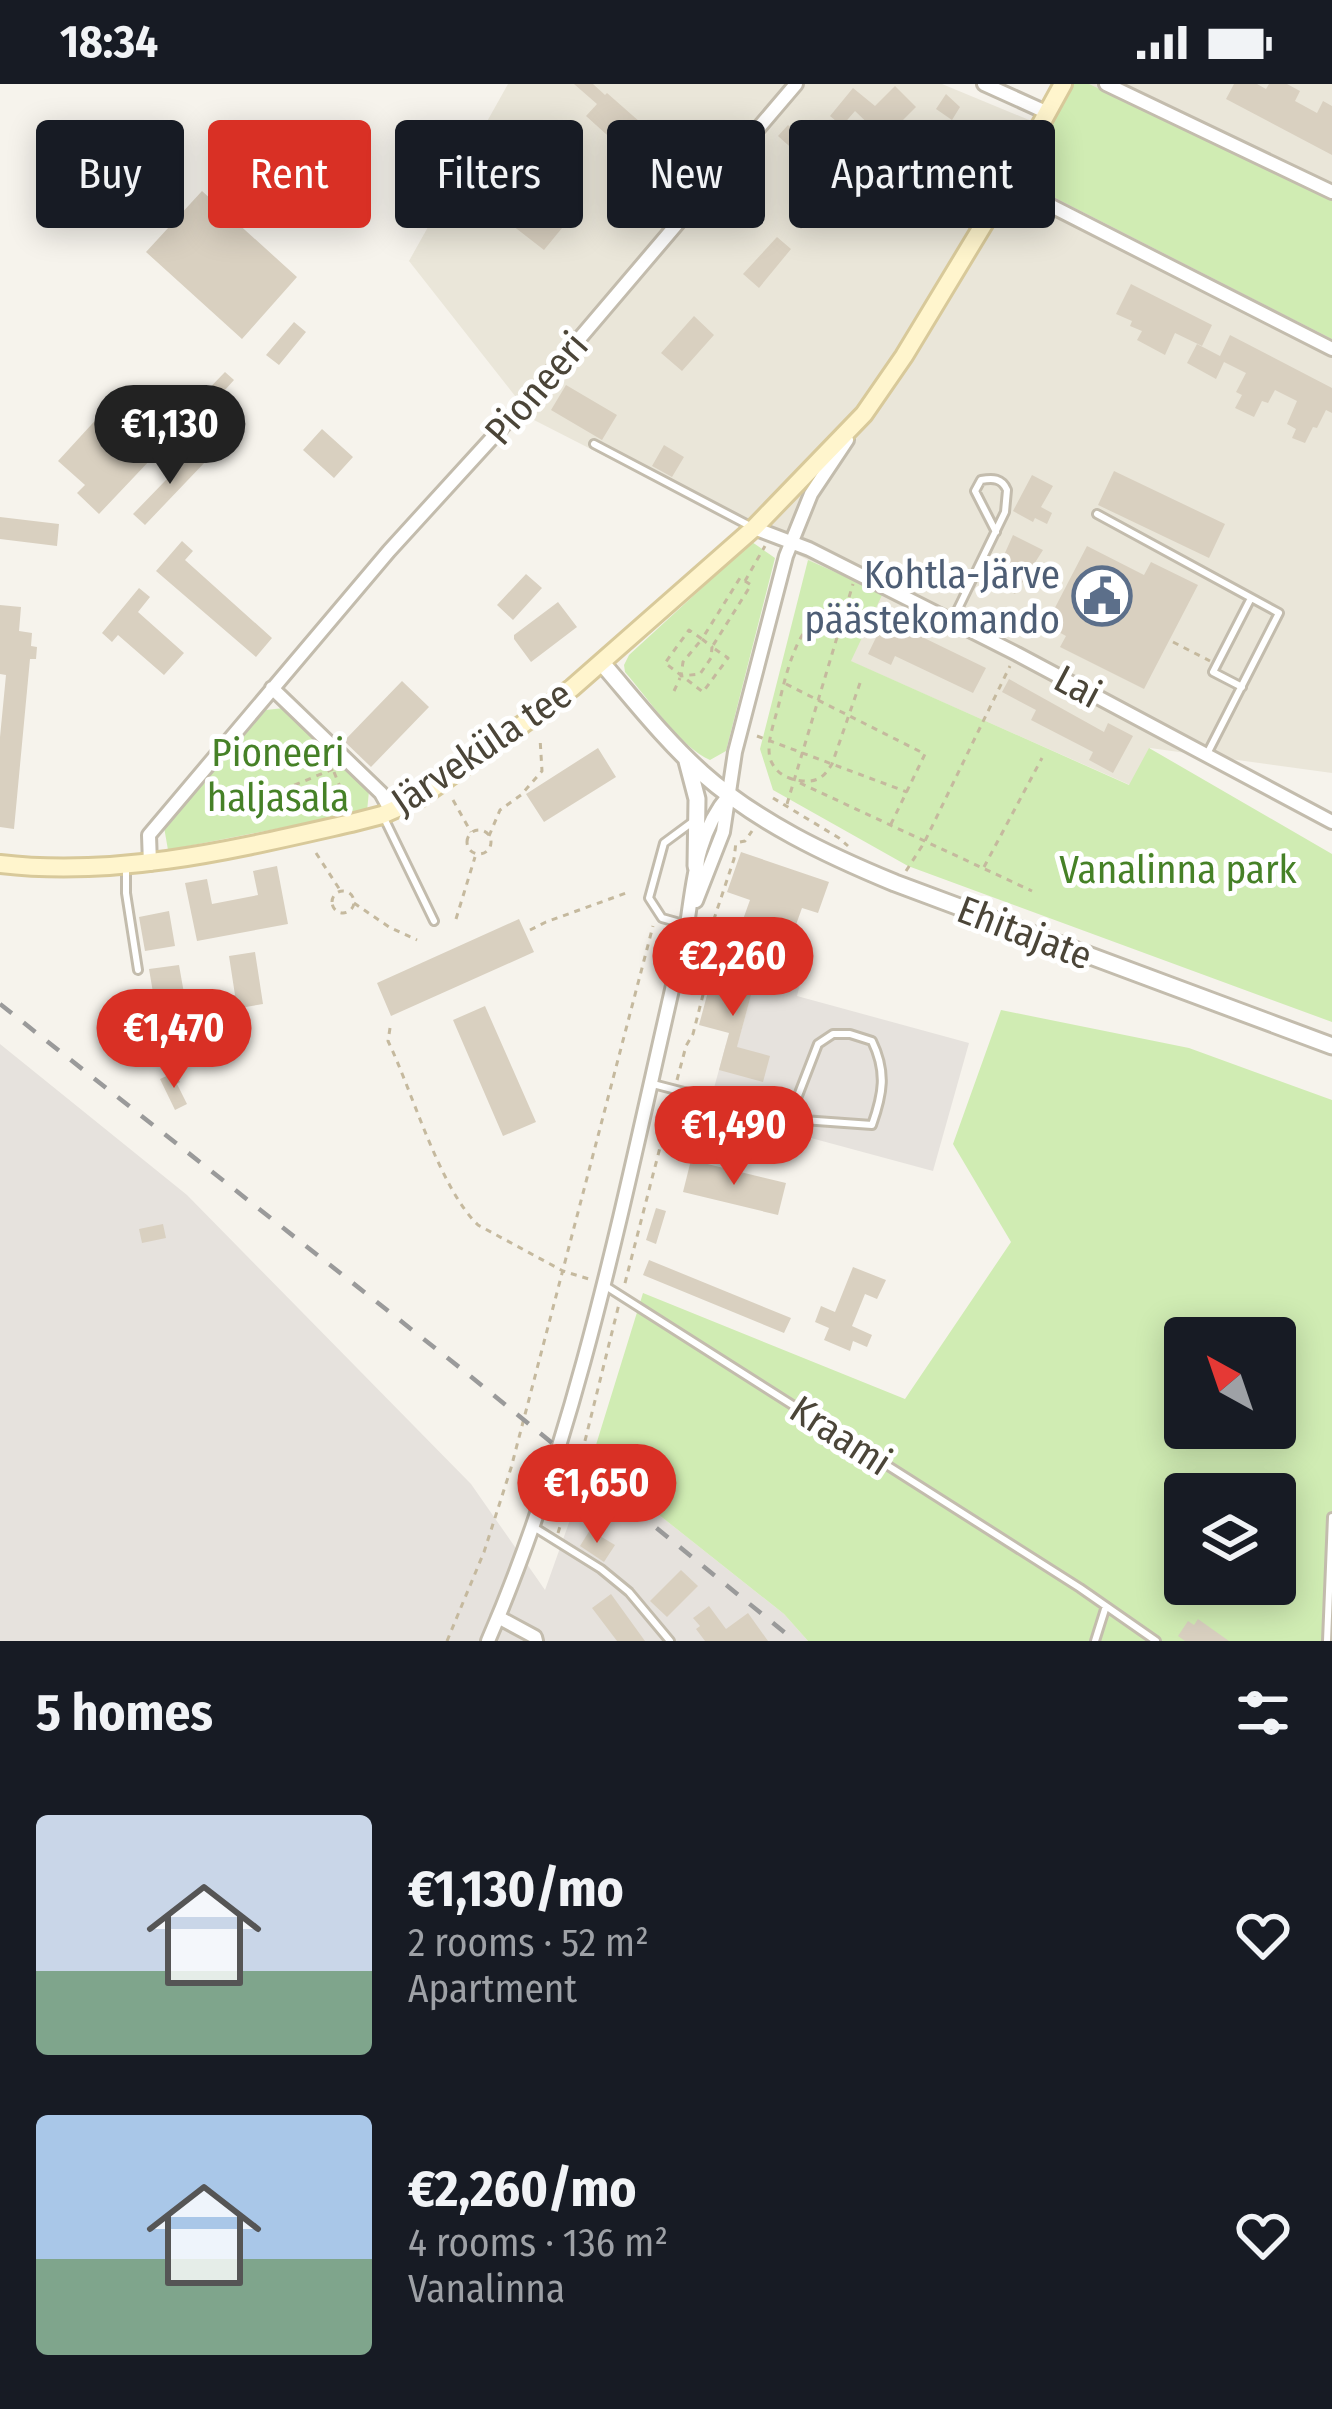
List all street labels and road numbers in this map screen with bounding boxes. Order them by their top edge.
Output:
street label: Pioneeri [476,323,598,454]
street label: Lai [1046,656,1109,718]
street label: Järveküla tee [383,671,580,825]
street label: Ehitajate [951,886,1098,980]
street label: Kraami [781,1386,899,1485]

